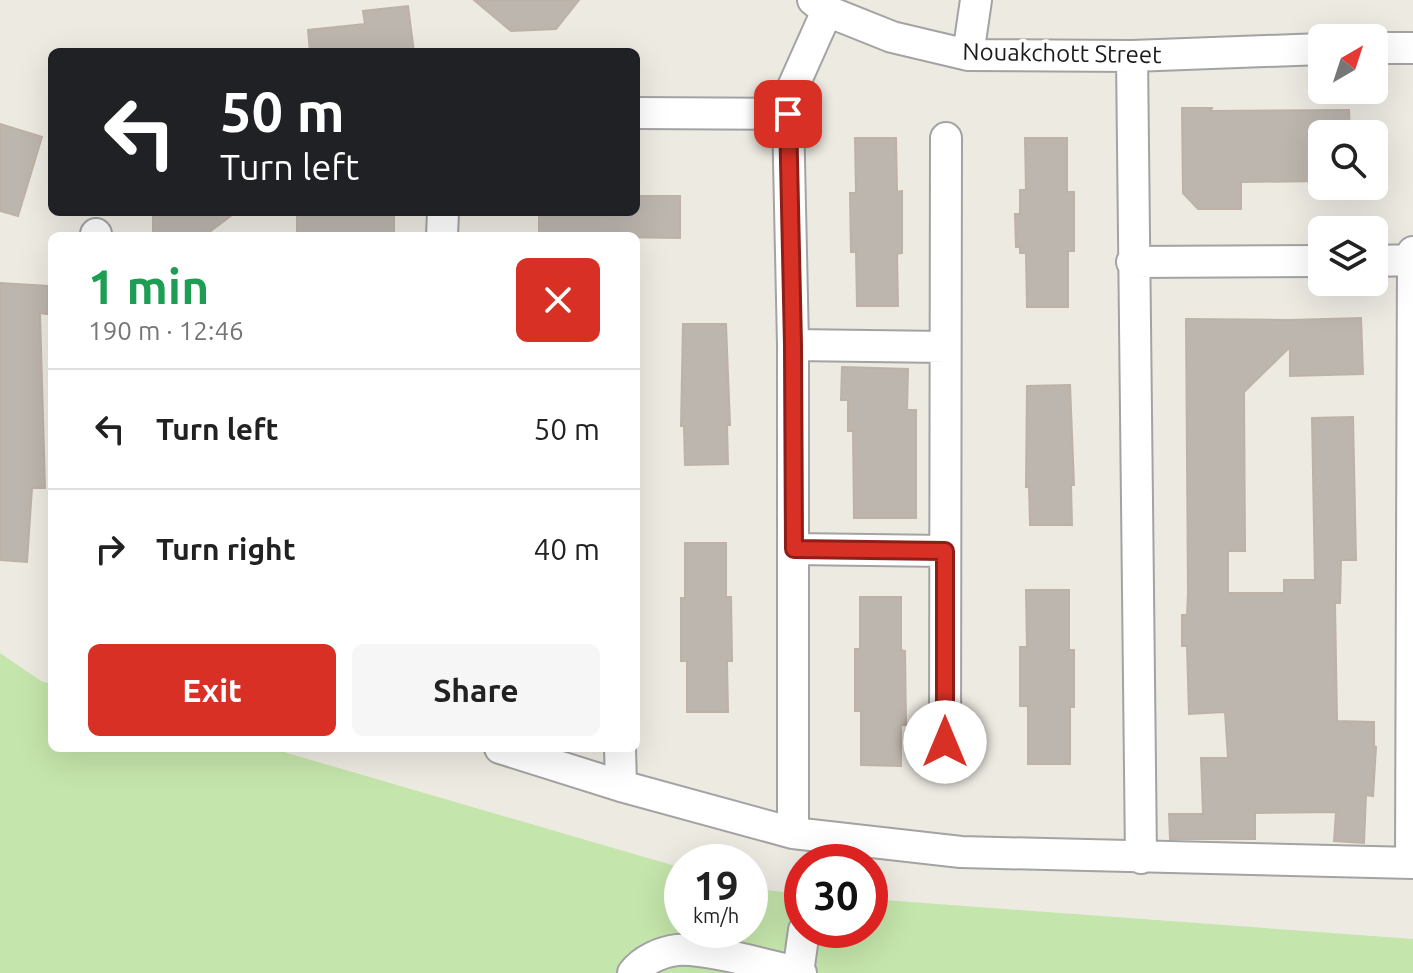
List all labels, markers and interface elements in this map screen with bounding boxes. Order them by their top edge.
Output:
north arrow [1308,24,1388,104]
map controls [1308,24,1388,296]
street label: Nouakchott Street [962,38,1162,68]
icon: left [88,80,192,184]
text: 50 m [220,80,345,143]
pin [754,80,822,148]
icon: arrive [766,92,810,136]
button: search [1308,120,1388,200]
text: Turn left [220,146,359,187]
button: layers [1308,216,1388,296]
button: close [516,258,600,342]
text: 1 min [88,259,209,313]
text: 190 m · 12:46 [88,316,244,345]
icon: left [88,407,132,451]
text: Turn left [156,412,278,446]
text: 50 m [533,412,600,446]
icon: right [88,527,132,571]
text: Turn right [156,532,296,566]
text: 40 m [533,532,600,566]
button: Exit [88,644,336,736]
button: Share [352,644,600,736]
position arrow [903,700,987,784]
speed limit sign: 30 [784,844,888,948]
text: 19 [693,863,739,908]
text: km/h [693,904,739,927]

